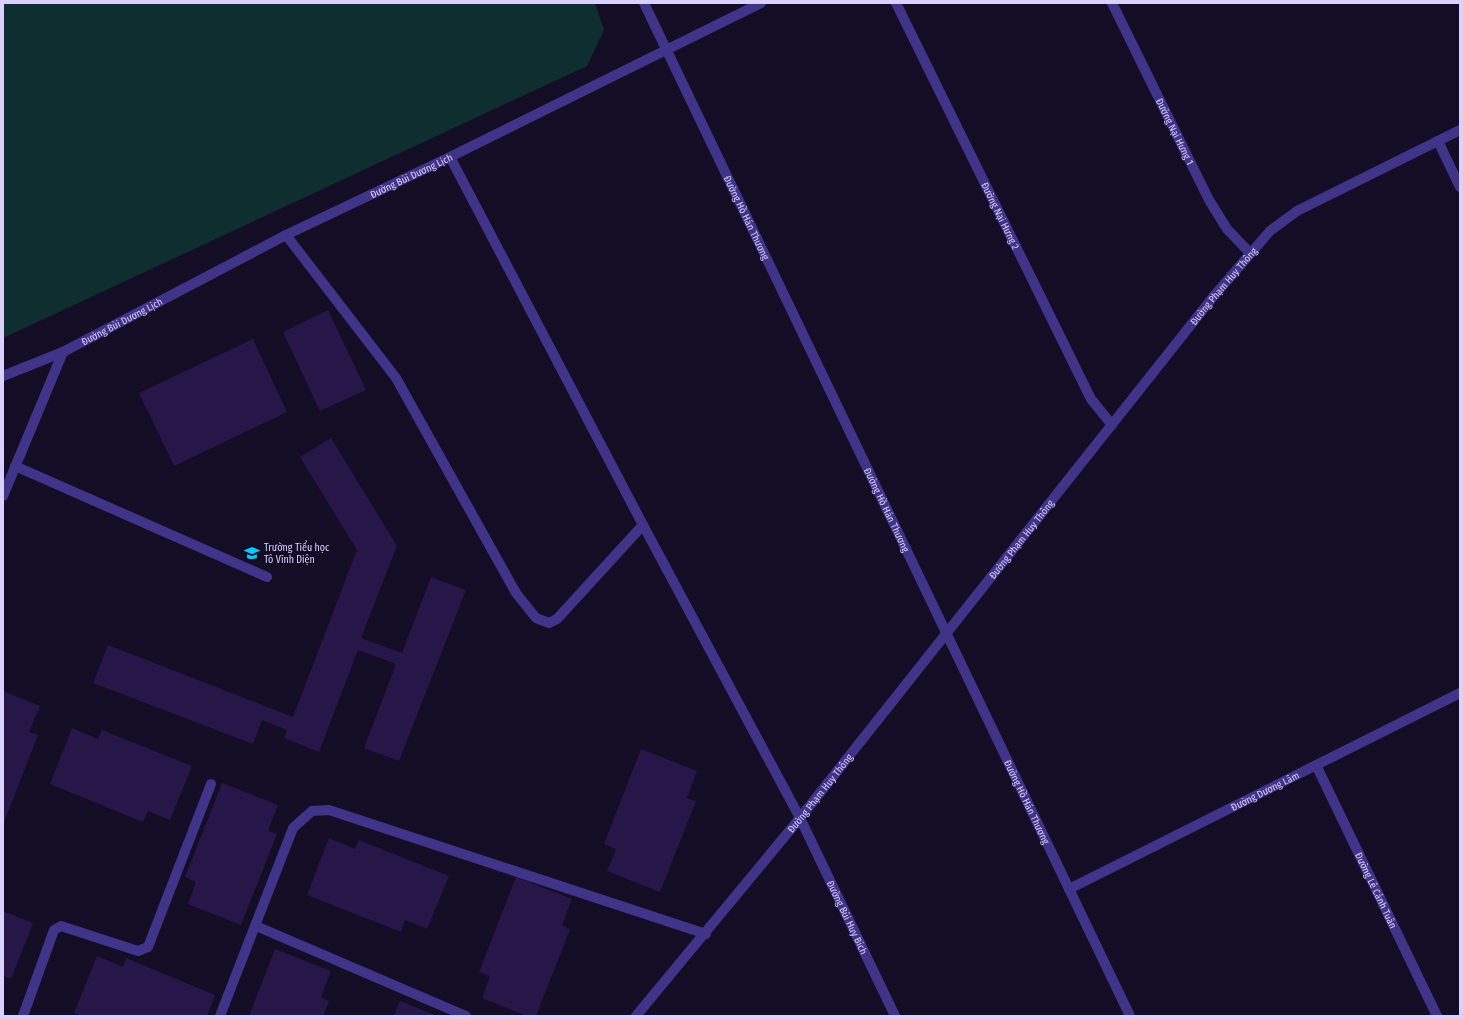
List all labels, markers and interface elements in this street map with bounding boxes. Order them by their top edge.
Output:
street label: Đường Nại Hưng 1 [1153,96,1196,167]
street label: Đường Bùi Dương Lịch [368,152,455,201]
street label: Đường Hồ Hán Thương [721,174,771,262]
street label: Đường Nại Hưng 2 [978,181,1022,252]
street label: Đường Phạm Huy Thông [1188,245,1260,328]
street label: Đường Bùi Dương Lịch [80,296,165,348]
street label: Đường Hồ Hán Thương [861,466,912,554]
street label: Đường Phạm Huy Thông [987,498,1057,582]
place label: Trường Tiểu học Tô Vĩnh Diện [264,540,330,566]
school or university icon: Trường Tiểu học Tô Vĩnh Diện [243,544,261,562]
street label: Đường Phạm Huy Thông [785,751,856,835]
street label: Đường Hồ Hán Thương [1001,758,1052,847]
street label: Đường Dương Lâm [1229,770,1301,814]
street label: Đường Lê Cảnh Tuân [1352,851,1399,931]
street label: Đường Bùi Huy Bích [824,879,869,956]

